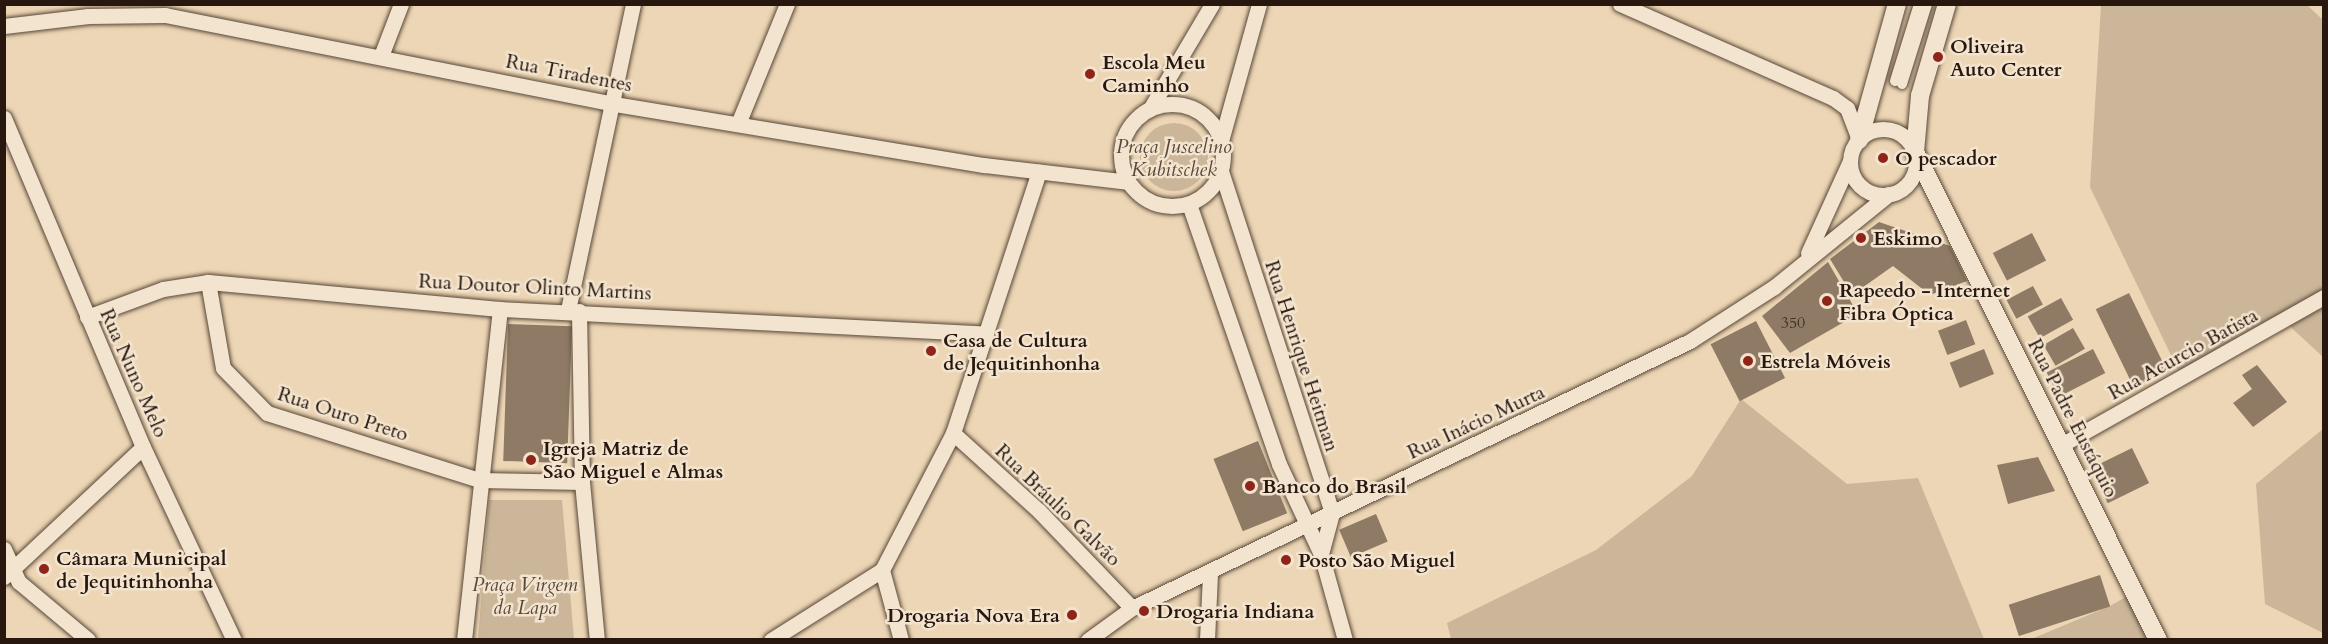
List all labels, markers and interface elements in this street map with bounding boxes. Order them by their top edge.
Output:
place label: Oliveira Auto Center [1950,34,2062,81]
street label: Rua Tiradentes [504,49,634,97]
marker: Oliveira Auto Center [1931,50,1945,64]
place label: Escola Meu Caminho [1102,51,1206,98]
marker: Escola Meu Caminho [1083,67,1097,81]
park label: Praça Juscelino Kubitschek [1116,134,1232,181]
place label: O pescador [1895,146,1997,170]
marker: O pescador [1876,151,1890,165]
place label: Eskimo [1873,226,1942,250]
marker: Eskimo [1854,231,1868,245]
street label: Rua Henrique Heitman [1260,257,1344,455]
street label: Rua Doutor Olinto Martins [418,269,652,305]
place label: Rapeedo - Internet Fibra Óptica [1839,278,2010,325]
marker: Rapeedo - Internet Fibra Óptica [1820,294,1834,308]
street label: Rua Acurcio Batista [2104,303,2262,405]
street label: Rua Nuno Melo [95,305,173,441]
house number: 350 [1781,313,1805,333]
place label: Casa de Cultura de Jequitinhonha [943,328,1100,375]
street label: Rua Padre Eustáquio [2023,335,2123,501]
marker: Casa de Cultura de Jequitinhonha [924,344,938,358]
place label: Estrela Móveis [1760,349,1891,373]
marker: Estrela Móveis [1741,354,1755,368]
street label: Rua Inácio Murta [1404,380,1548,464]
street label: Rua Ouro Preto [275,382,411,446]
place label: Igreja Matriz de São Miguel e Almas [543,436,723,483]
street label: Rua Bráulio Galvão [990,439,1126,571]
marker: Igreja Matriz de São Miguel e Almas [524,453,538,467]
place label: Banco do Brasil [1262,474,1406,498]
marker: Banco do Brasil [1243,479,1257,493]
place label: Câmara Municipal de Jequitinhonha [56,546,227,593]
place label: Posto São Miguel [1298,548,1455,572]
marker: Posto São Miguel [1279,553,1293,567]
marker: Câmara Municipal de Jequitinhonha [37,562,51,576]
park label: Praça Virgem da Lapa [472,572,578,619]
place label: Drogaria Indiana [1156,599,1314,623]
place label: Drogaria Nova Era [887,603,1060,627]
marker: Drogaria Indiana [1137,604,1151,618]
marker: Drogaria Nova Era [1065,608,1079,622]

